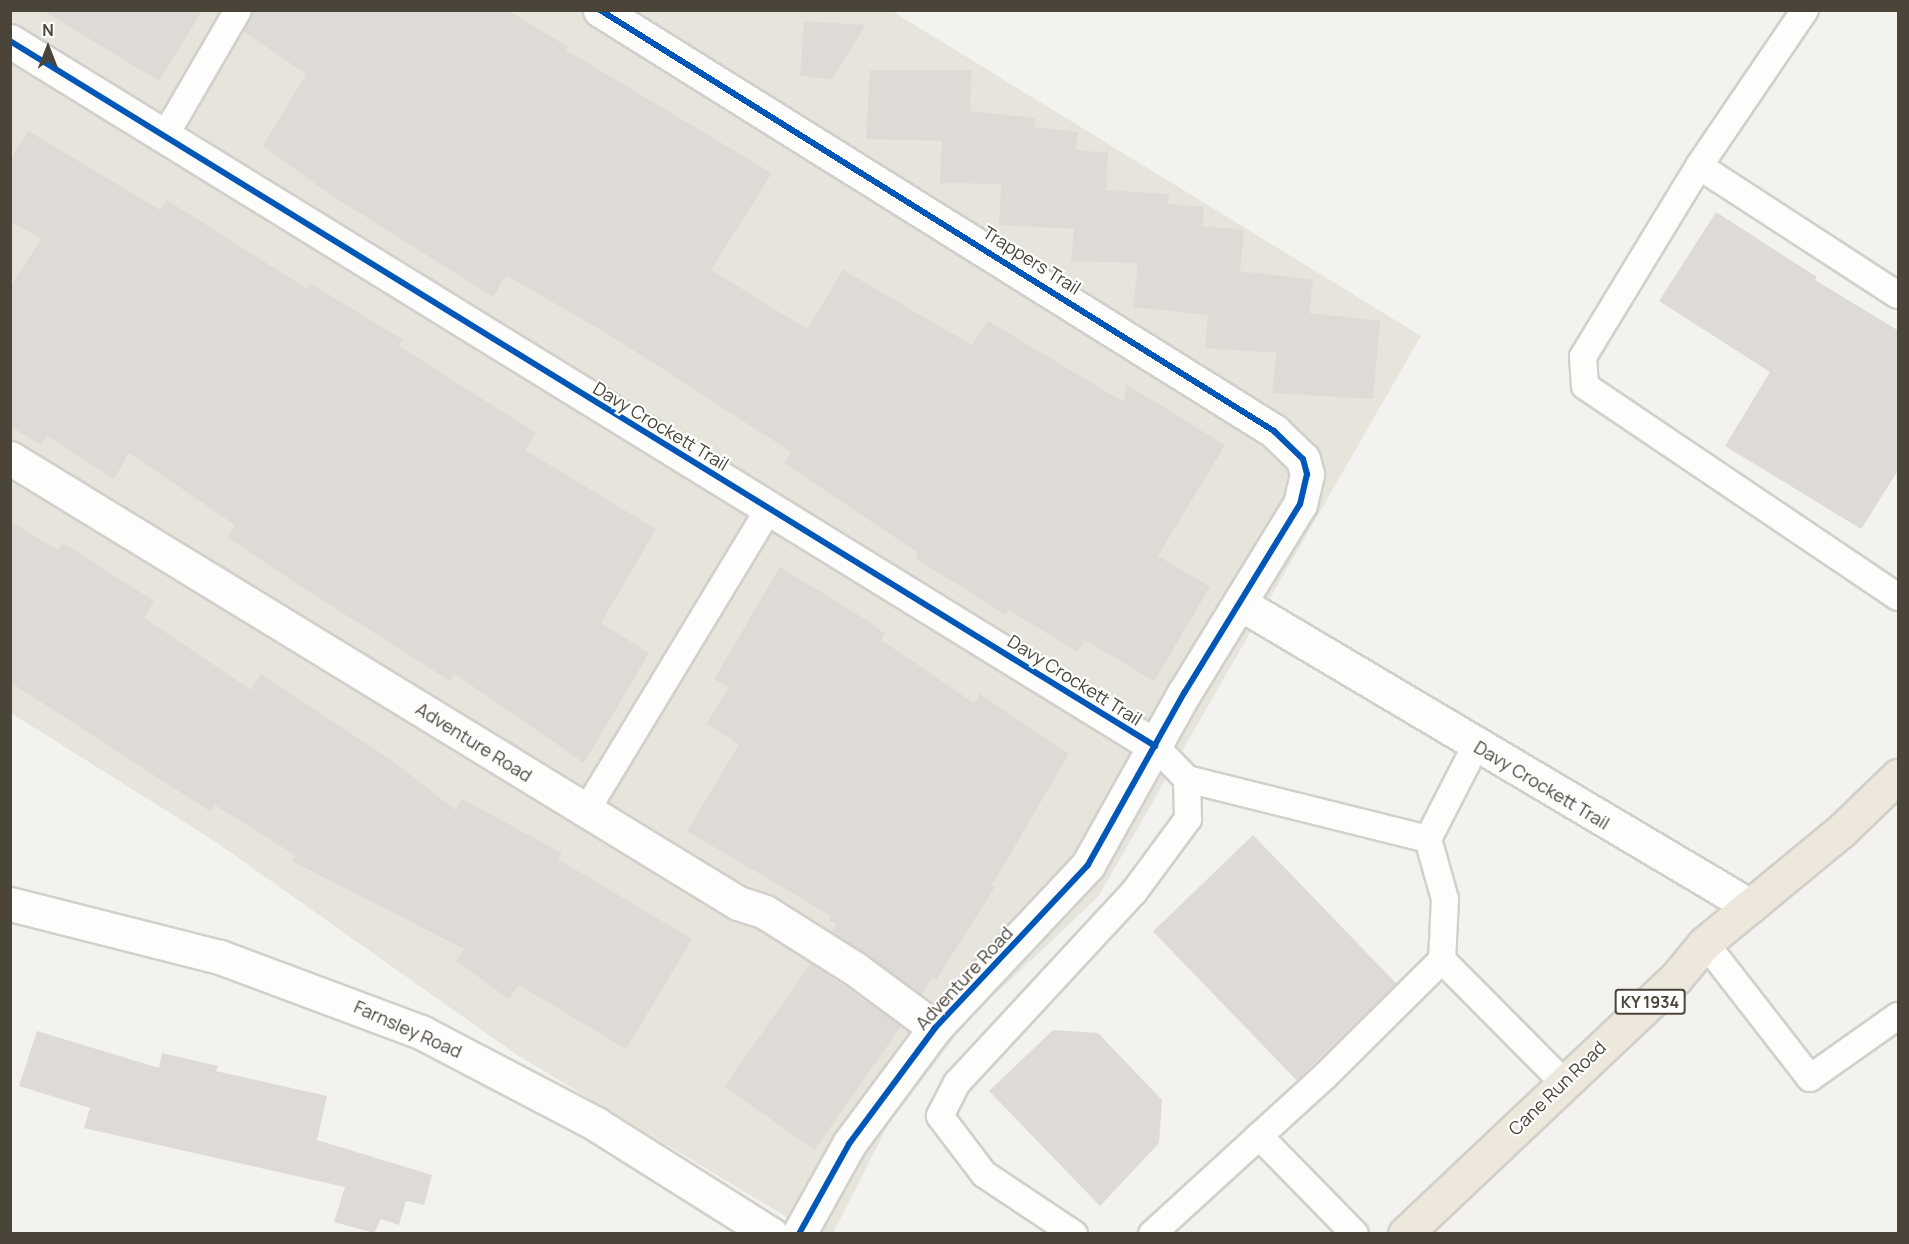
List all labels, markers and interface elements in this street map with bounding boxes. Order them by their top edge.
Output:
north arrow [18,18,78,78]
text: N [42,19,54,41]
street label: Trappers Trail [979,221,1085,299]
street label: Davy Crockett Trail [589,377,733,475]
street label: Davy Crockett Trail [1004,630,1146,730]
street label: Adventure Road [412,698,536,786]
street label: Davy Crockett Trail [1470,736,1614,834]
street label: Adventure Road [911,922,1017,1034]
road number: KY 1934 [1614,989,1686,1015]
street label: Farnsley Road [351,996,465,1062]
street label: Cane Run Road [1504,1036,1610,1140]

